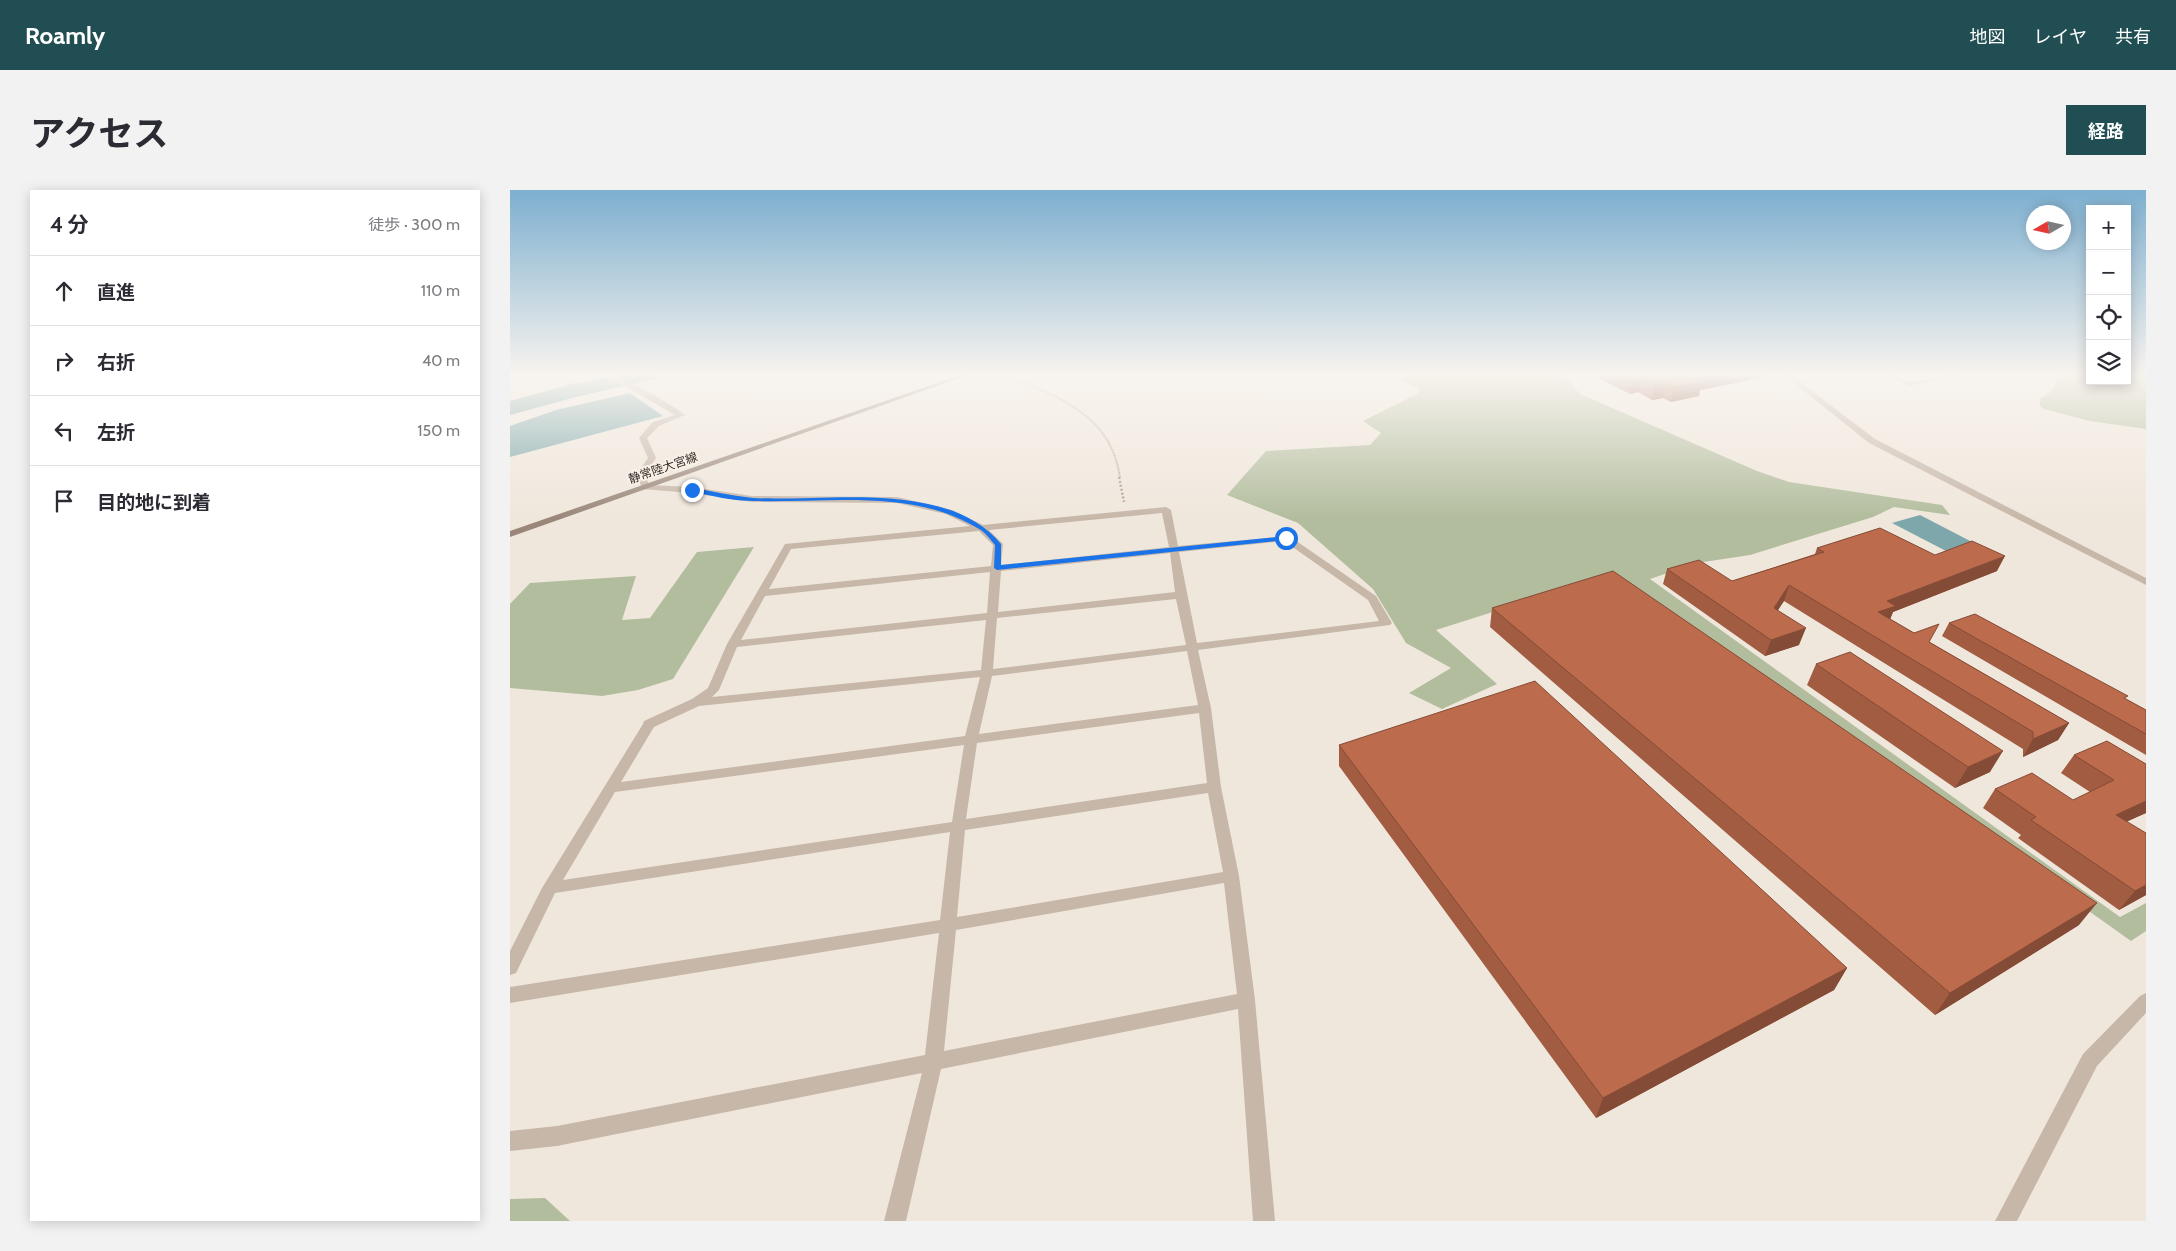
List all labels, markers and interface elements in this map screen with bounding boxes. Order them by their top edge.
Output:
text: Roamly [25,21,105,50]
text: 地図 [1970,26,2006,48]
text: レイヤ [2034,26,2087,48]
text: 共有 [2115,26,2151,48]
button: 経路 [2066,105,2146,155]
text: アクセス [30,112,168,155]
north arrow [2026,205,2071,250]
map controls [2086,205,2131,385]
button: + [2086,205,2131,250]
text: 4 分 [50,212,89,237]
text: 徒歩 · 300 m [368,215,460,234]
button: − [2086,250,2131,295]
icon: ahead [50,277,78,305]
text: 直進 [97,281,135,304]
text: 110 m [421,281,460,300]
button: locate [2086,295,2131,340]
button: layers [2086,340,2131,385]
icon: right [50,347,78,375]
text: 右折 [97,351,135,374]
text: 40 m [422,351,460,370]
icon: left [50,417,78,445]
text: 左折 [97,421,135,444]
text: 150 m [417,421,460,440]
street label: 静常陸大宮線 [626,449,699,486]
route end [681,479,704,502]
icon: arrive [50,487,78,515]
text: 目的地に到着 [97,491,211,514]
route start [1275,527,1298,550]

